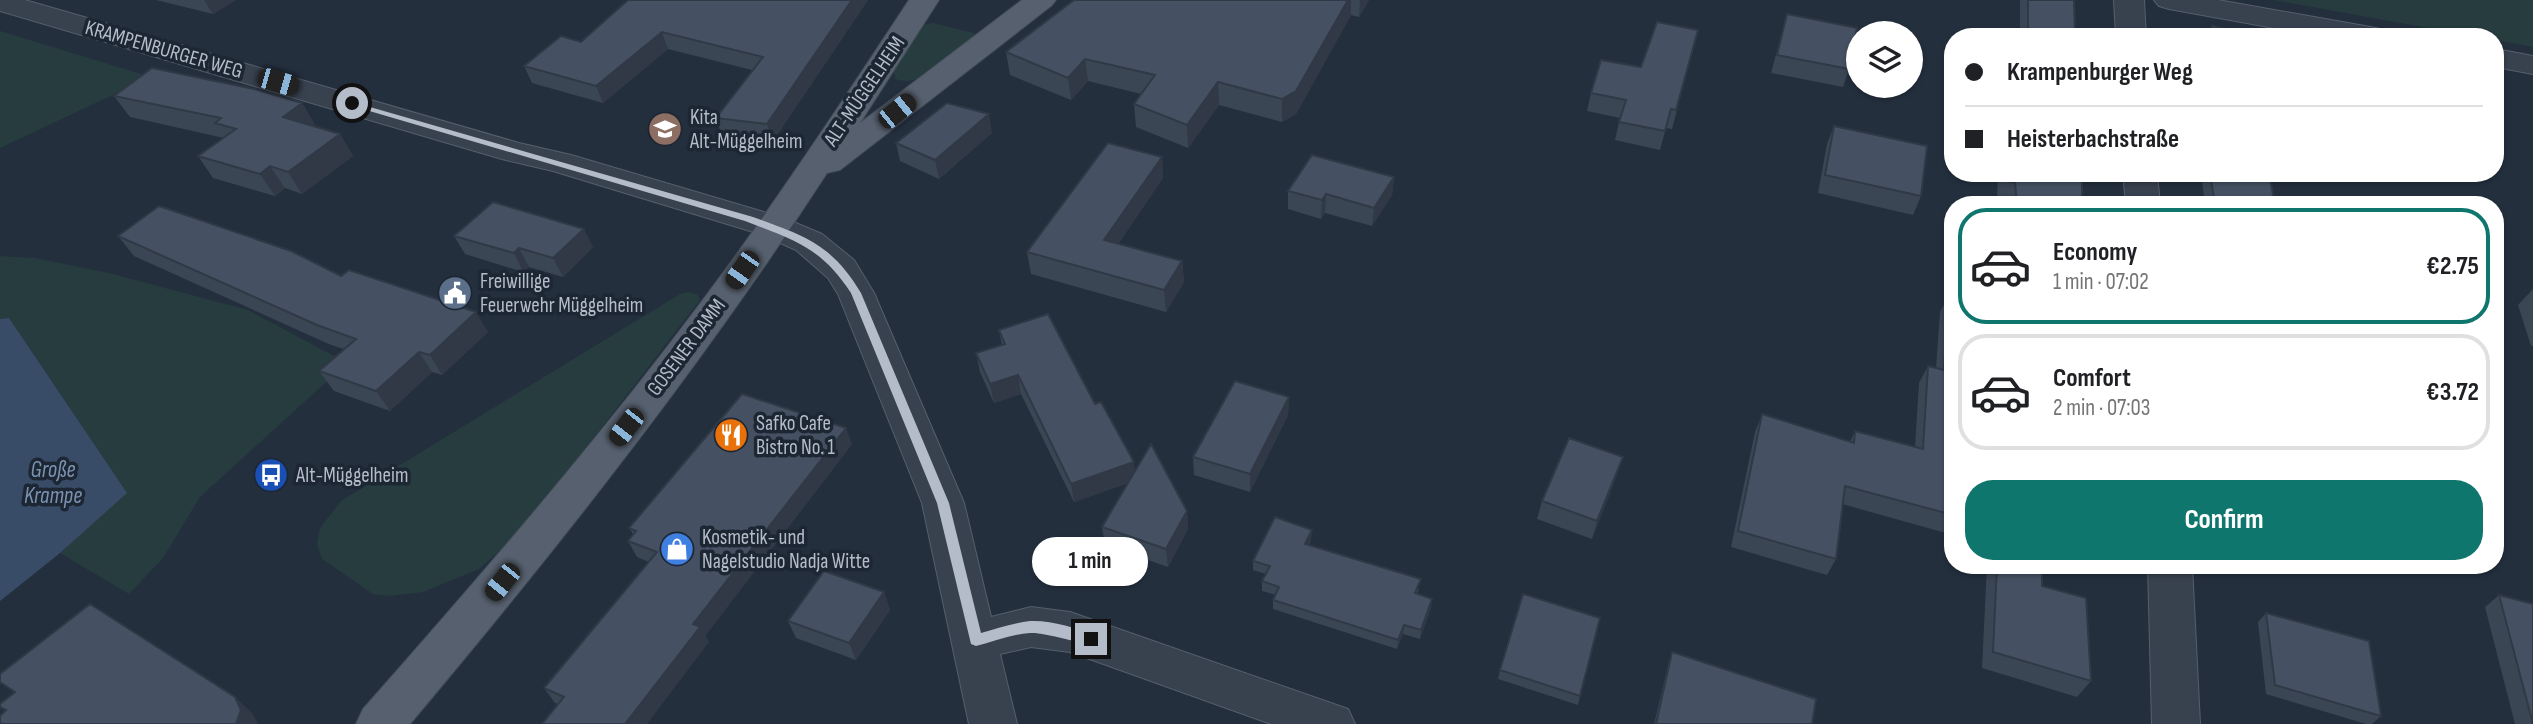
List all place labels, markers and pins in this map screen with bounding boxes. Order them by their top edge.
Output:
place label: Kita Alt-Müggelheim [689,105,802,154]
school or university icon: Kita Alt-Müggelheim [646,110,684,148]
place label: Freiwillige Feuerwehr Müggelheim [480,269,643,318]
public building icon: Freiwillige Feuerwehr Müggelheim [436,274,474,312]
place label: Safko Cafe Bistro No. 1 [756,411,835,460]
restaurant icon: Safko Cafe Bistro No. 1 [712,416,750,454]
bus stop icon: Alt-Müggelheim [252,456,290,494]
place label: Alt-Müggelheim [295,463,408,488]
place label: Kosmetik- und Nagelstudio Nadja Witte [702,525,870,574]
shop icon: Kosmetik- und Nagelstudio Nadja Witte [658,530,696,568]

